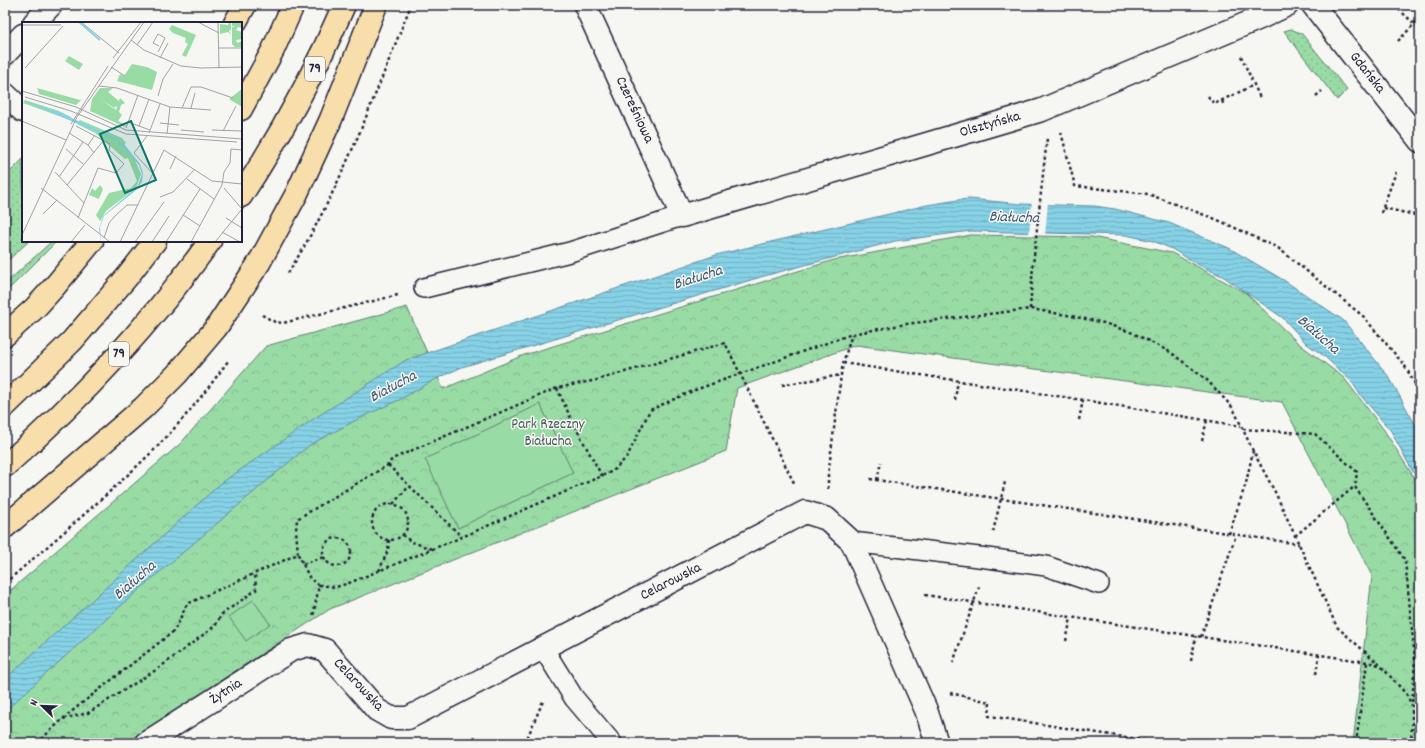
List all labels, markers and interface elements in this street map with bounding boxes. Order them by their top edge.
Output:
inset map [22,22,242,242]
street label: Gdańska [1344,47,1391,99]
road number: 79 [305,57,325,81]
street label: Czereśniowa [609,73,659,148]
street label: Olsztyńska [957,106,1024,144]
water label: Białucha [988,206,1041,230]
water label: Białucha [671,259,727,297]
water label: Białucha [1291,310,1346,361]
road number: 79 [109,342,129,366]
water label: Białucha [365,364,422,409]
park label: Park Rzeczny Białucha [511,414,586,453]
water label: Białucha [108,555,163,606]
street label: Celarowska [637,557,706,607]
street label: Celarowska [327,653,389,717]
street label: Żytnia [205,673,247,711]
north arrow [22,686,62,726]
text: N [26,697,43,709]

